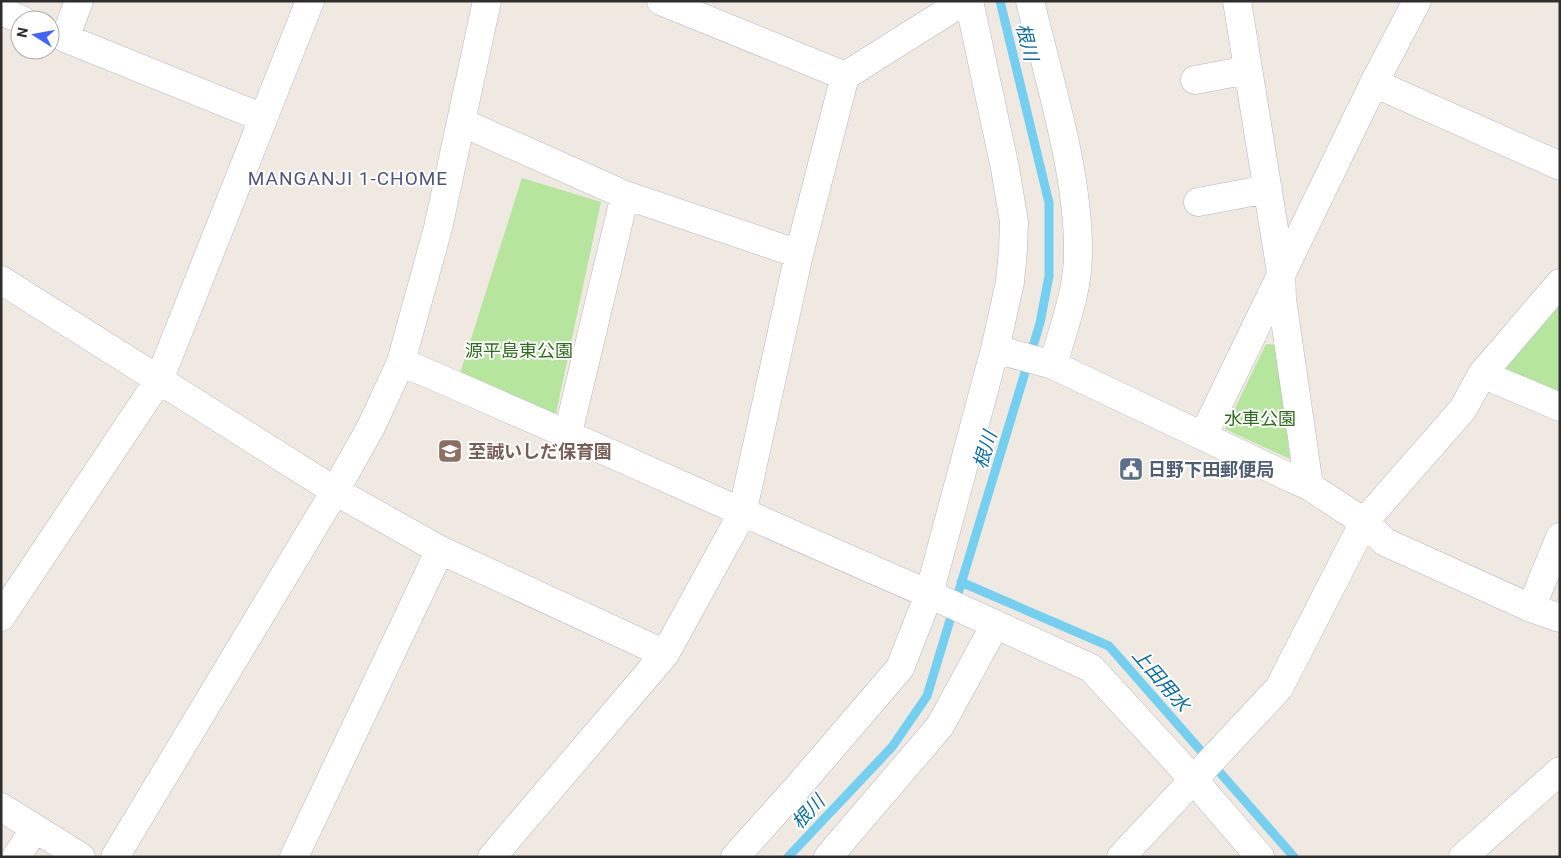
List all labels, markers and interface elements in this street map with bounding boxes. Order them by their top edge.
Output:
north arrow [10,10,60,60]
water label: 根川 [1011,21,1043,65]
text: N [13,26,31,39]
district label: MANGANJI 1-CHOME [248,167,448,190]
park label: 源平島東公園 [465,340,573,361]
park label: 水車公園 [1224,408,1296,429]
water label: 根川 [968,427,1002,472]
school or university icon: 至誠いしだ保育園 [437,438,463,464]
place label: 至誠いしだ保育園 [468,441,612,462]
public building icon: 日野下田郵便局 [1118,456,1144,482]
place label: 日野下田郵便局 [1148,459,1274,480]
water label: 上田用水 [1127,644,1196,718]
water label: 根川 [787,789,831,834]

